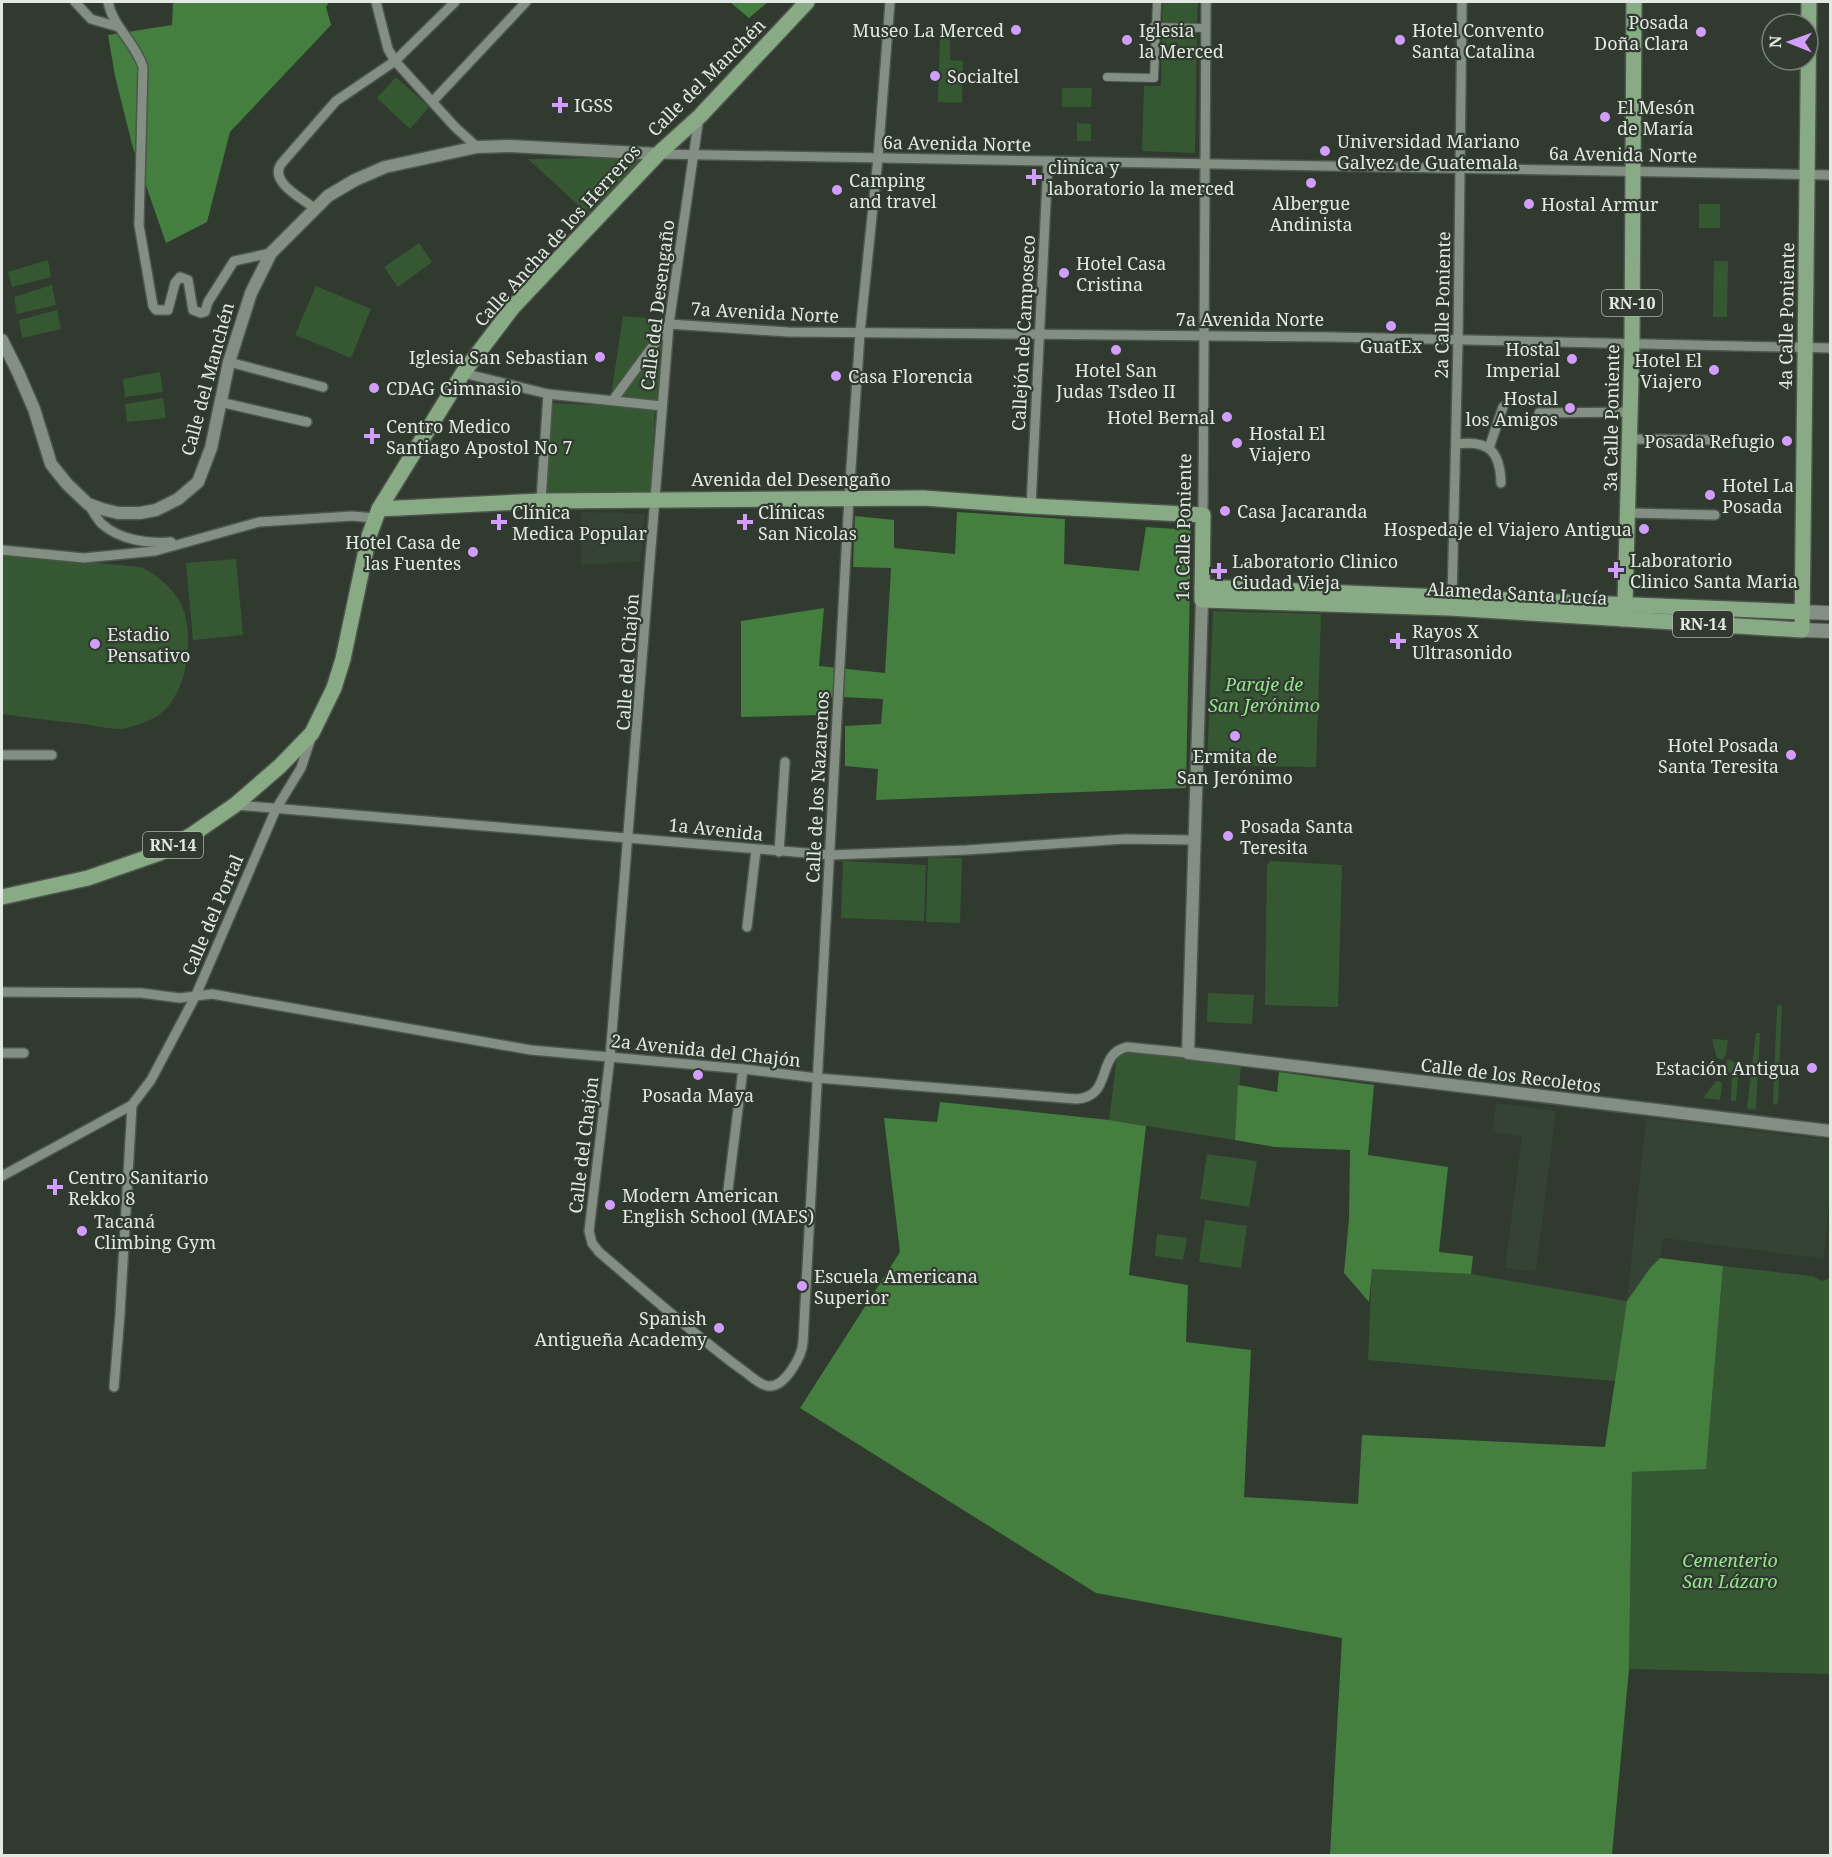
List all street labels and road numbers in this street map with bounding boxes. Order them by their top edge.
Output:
street label: Calle del Manchén [642,12,771,141]
street label: 6a Avenida Norte [883,130,1031,156]
street label: Calle Ancha de los Herreros [469,139,645,331]
street label: 6a Avenida Norte [1549,141,1697,167]
street label: Calle del Desengaño [635,218,679,392]
street label: 2a Calle Poniente [1429,231,1455,379]
street label: Callejón de Camposeco [1006,234,1040,432]
street label: 4a Calle Poniente [1773,242,1799,390]
road number: RN-10 [1602,290,1662,316]
street label: 7a Avenida Norte [690,296,840,328]
street label: Calle del Manchén [175,299,239,458]
street label: 7a Avenida Norte [1176,307,1324,331]
street label: 3a Calle Poniente [1598,344,1624,492]
street label: 1a Calle Poniente [1170,453,1196,601]
street label: Avenida del Desengaño [691,467,891,491]
street label: Alameda Santa Lucía [1426,576,1608,610]
street label: Calle del Chajón [610,592,644,731]
road number: RN-14 [1673,611,1733,637]
street label: Calle de los Nazarenos [800,690,834,884]
street label: 1a Avenida [667,812,765,846]
road number: RN-14 [143,832,203,858]
street label: Calle del Portal [176,850,248,979]
street label: 2a Avenida del Chajón [610,1028,802,1072]
street label: Calle de los Recoletos [1419,1052,1603,1098]
street label: Calle del Chajón [563,1075,603,1215]

